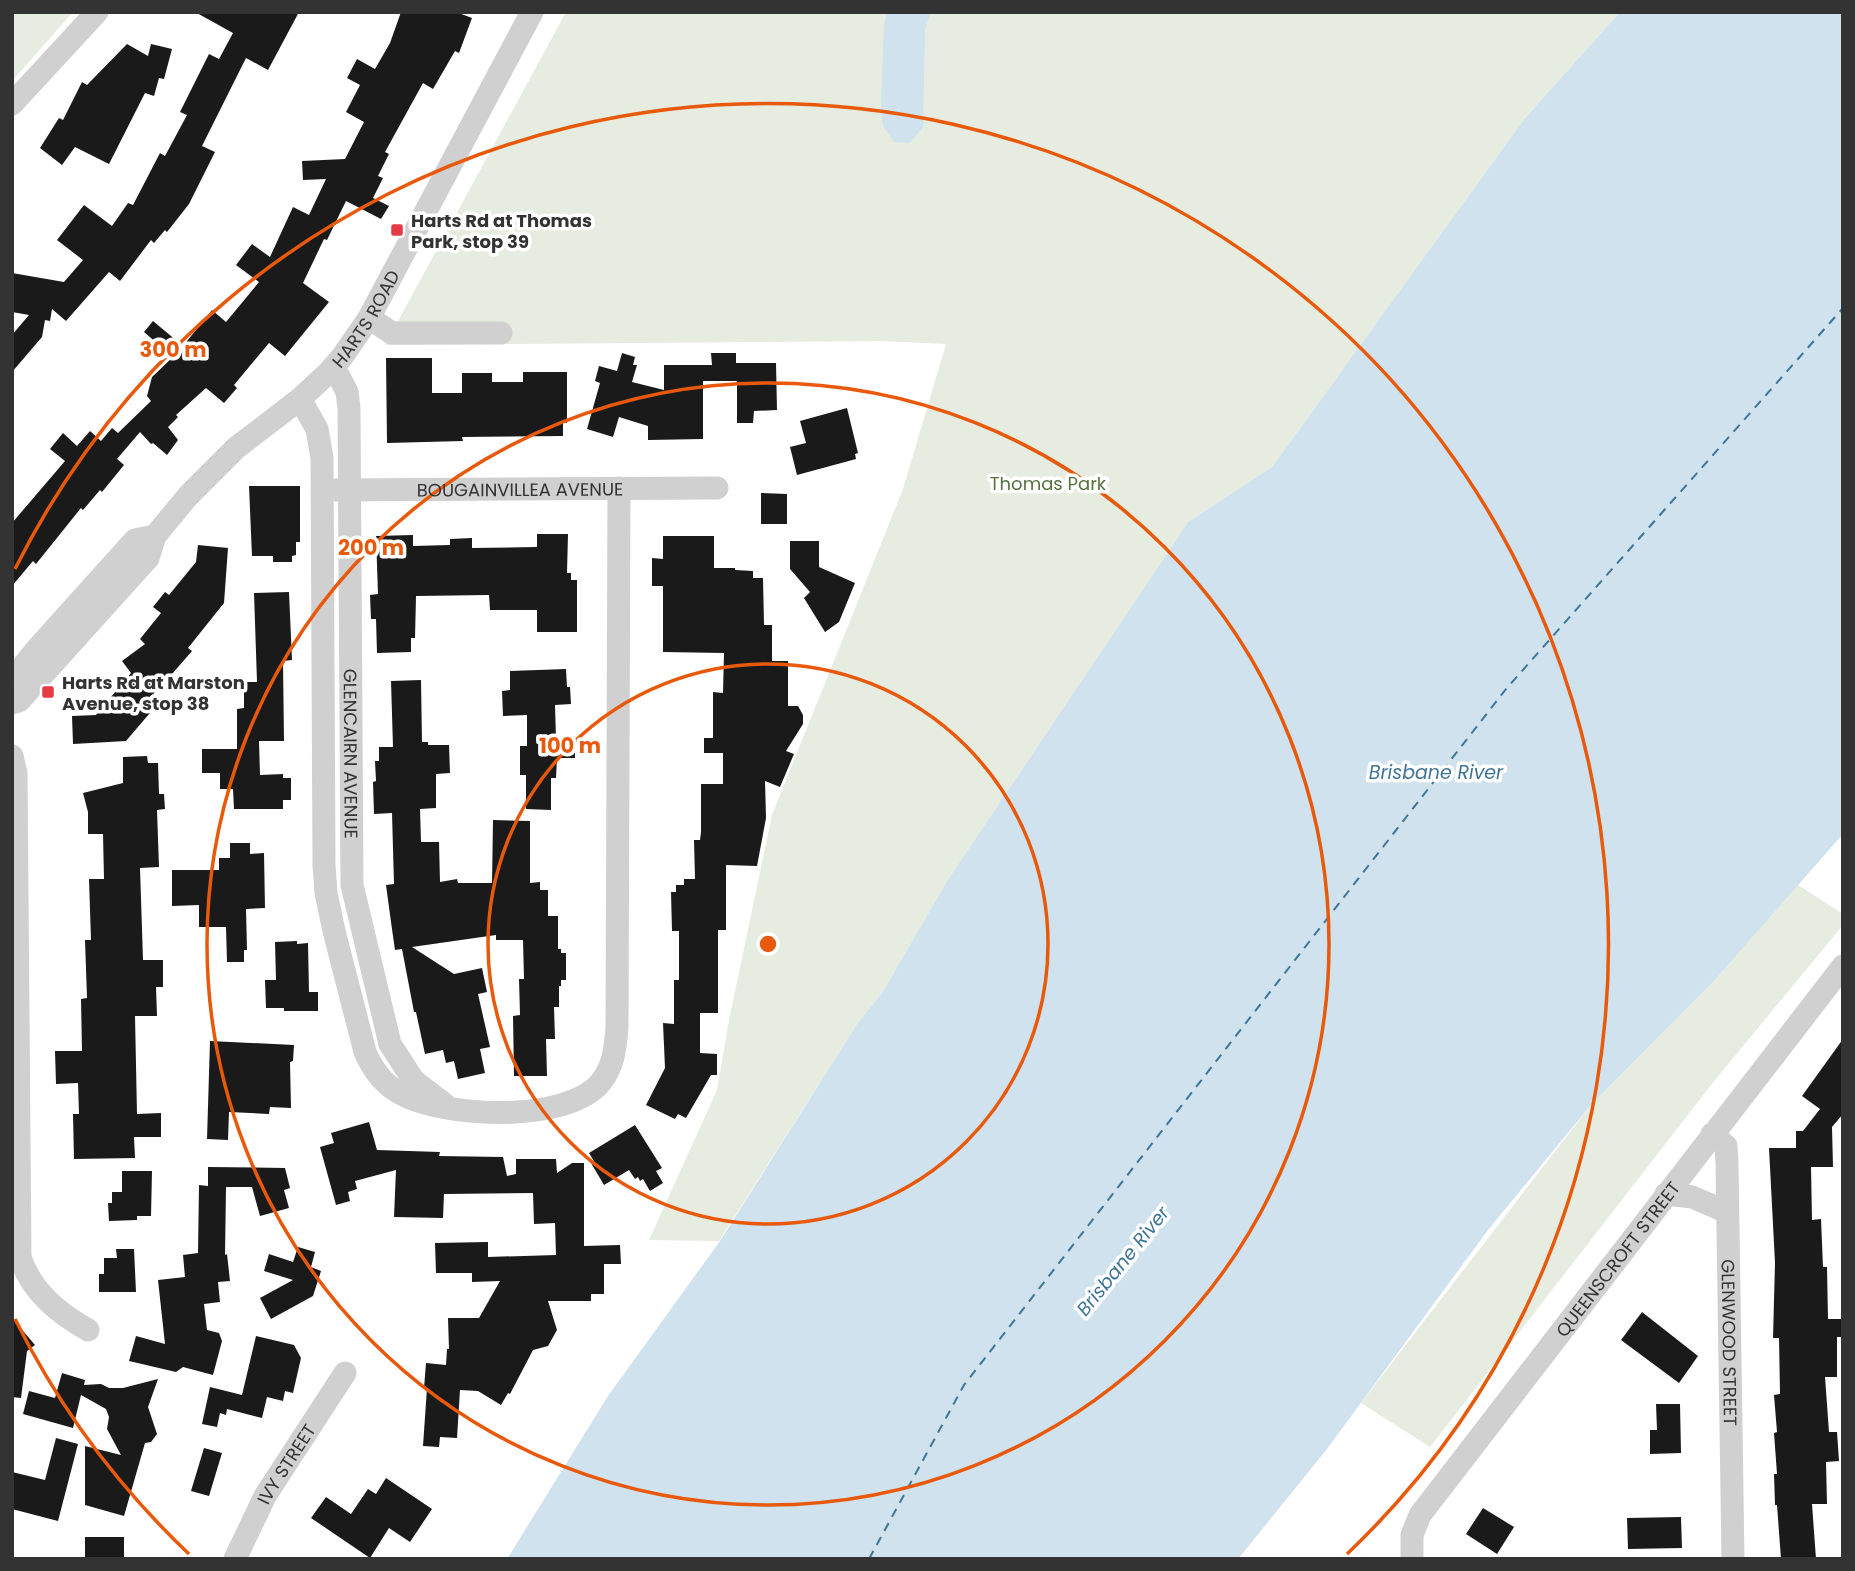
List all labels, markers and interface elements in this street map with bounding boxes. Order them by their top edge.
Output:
place label: Harts Rd at Thomas Park, stop 39 [411,208,592,254]
marker: Harts Rd at Thomas Park, stop 39 [389,222,405,238]
street label: HARTS ROAD [326,265,405,373]
text: 300 m [140,335,206,364]
park label: Thomas Park [990,471,1107,496]
street label: BOUGAINVILLEA AVENUE [417,476,623,502]
text: 200 m [338,533,404,562]
street label: GLENCAIRN AVENUE [338,669,364,839]
place label: Harts Rd at Marston Avenue, stop 38 [62,670,245,716]
marker: Harts Rd at Marston Avenue, stop 38 [40,684,56,700]
text: 100 m [539,731,601,760]
water label: Brisbane River [1369,759,1504,786]
centre of rings [756,932,780,956]
street label: QUEENSCROFT STREET [1549,1176,1686,1342]
water label: Brisbane River [1070,1200,1176,1322]
street label: GLENWOOD STREET [1716,1259,1743,1426]
street label: IVY STREET [250,1419,321,1508]

